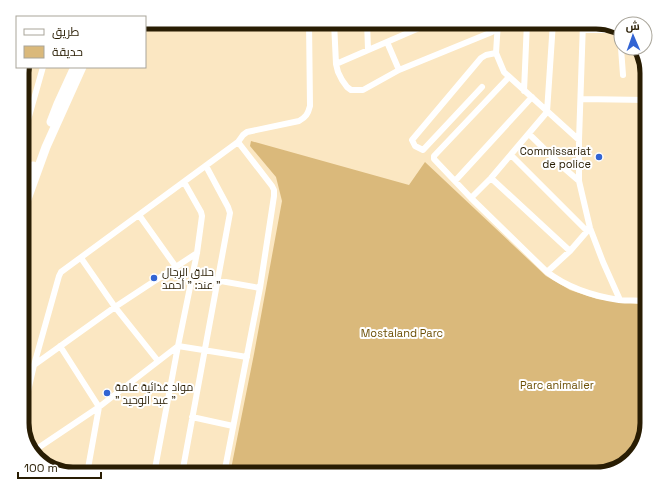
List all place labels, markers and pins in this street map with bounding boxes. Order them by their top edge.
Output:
place label: Commissariat de police [520,144,591,171]
marker: Commissariat de police [594,152,604,162]
place label: حلاق الرجال عند: " أحمد " [162,265,221,292]
marker: حلاق الرجال عند: " أحمد " [149,273,159,283]
place label: مواد غذائية عامة " عبد الوحيد " [115,380,193,407]
marker: مواد غذائية عامة " عبد الوحيد " [102,388,112,398]

